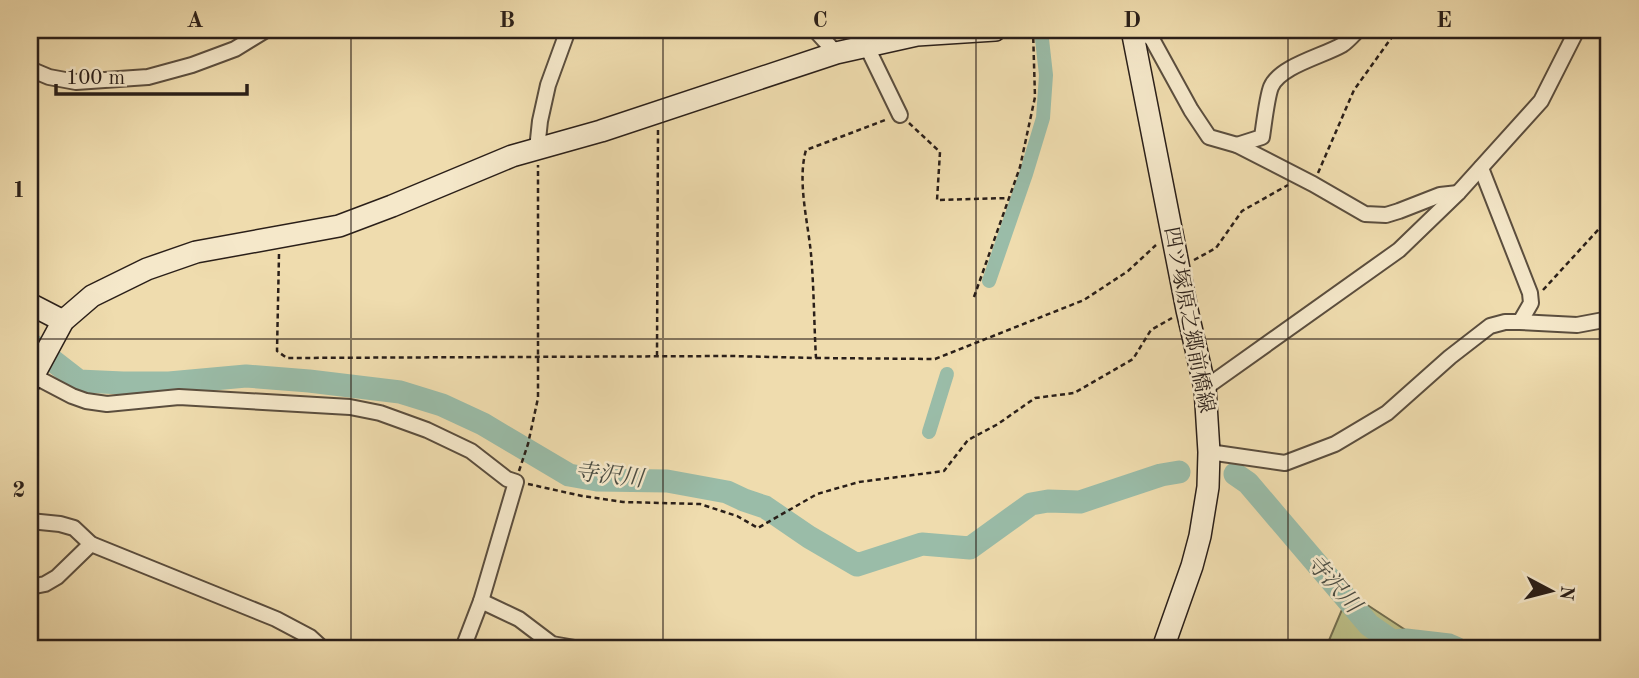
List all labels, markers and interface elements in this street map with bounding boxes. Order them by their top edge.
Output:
text: A [186,9,204,32]
text: B [499,9,515,32]
text: C [812,9,828,32]
text: D [1123,9,1141,32]
text: E [1436,9,1452,32]
scale bar [56,52,247,96]
text: 100 m [66,68,125,89]
text: 1 [12,179,26,202]
street label: 四ツ塚原之郷前橋線 [1160,225,1218,415]
water label: 寺沢川 [573,459,648,491]
text: 2 [12,479,26,502]
water label: 寺沢川 [1301,549,1368,620]
north arrow [1516,556,1586,626]
text: N [1555,584,1576,602]

